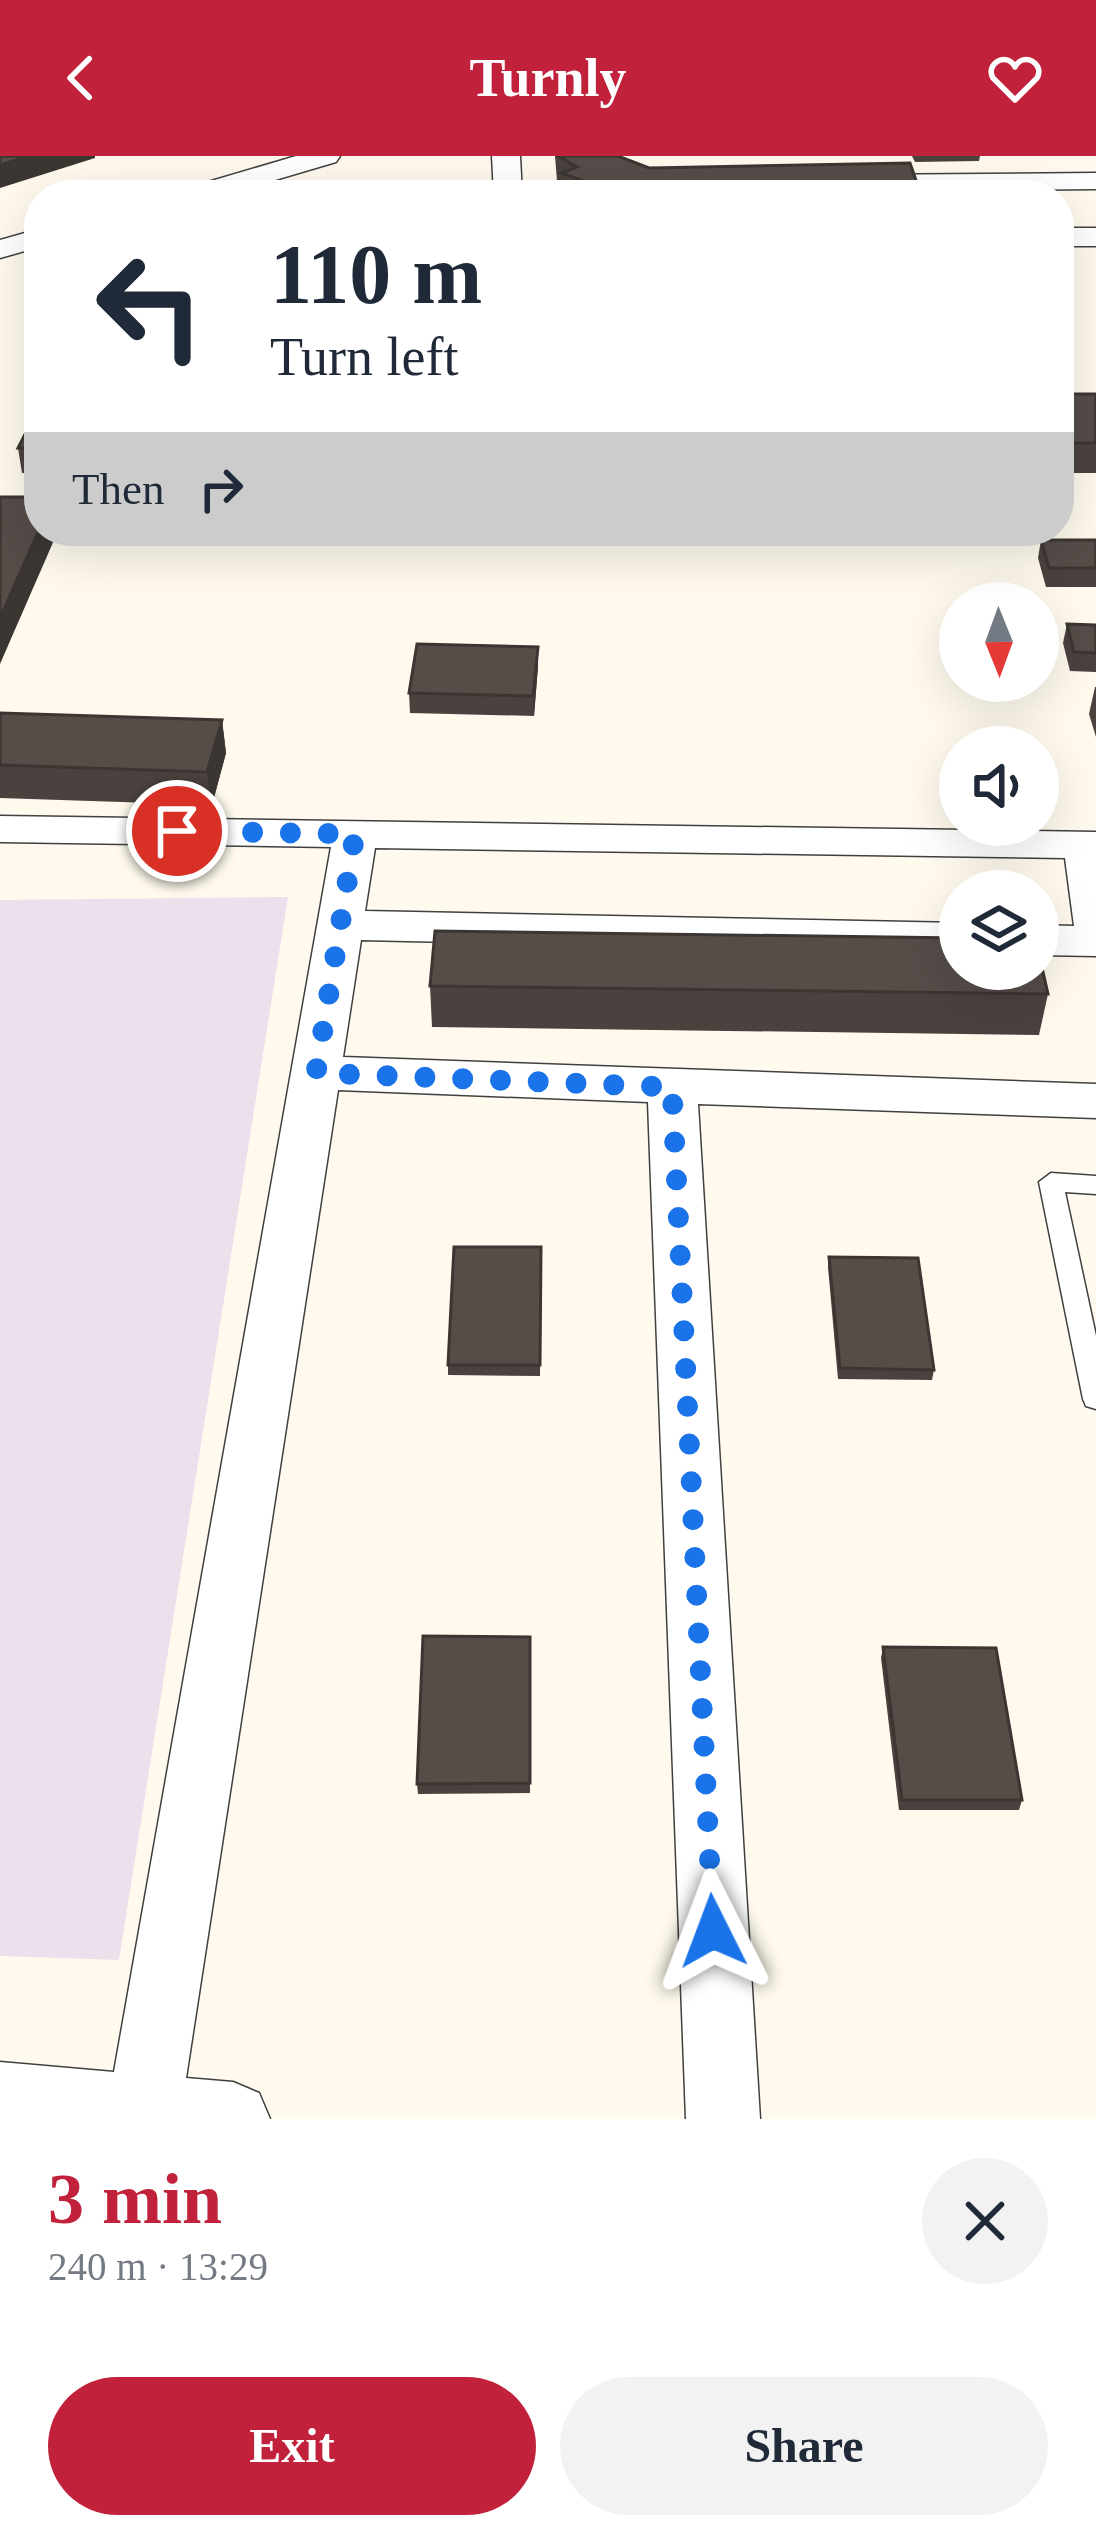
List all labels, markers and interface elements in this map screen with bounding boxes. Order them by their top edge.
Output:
icon: back [48,45,114,111]
icon: heart [982,45,1048,111]
text: Turnly [469,48,627,108]
icon: left [72,228,228,384]
text: 110 m [270,228,482,321]
text: Turn left [270,327,459,387]
icon: right [188,456,254,522]
text: Then [72,464,164,514]
north arrow [939,582,1059,702]
map controls [939,582,1059,990]
button: sound [939,726,1059,846]
pin [126,780,228,882]
icon: arrive [144,798,210,864]
button: layers [939,870,1059,990]
position arrow [650,1868,776,1994]
button: close [922,2158,1048,2284]
text: 3 min [48,2159,222,2239]
text: 240 m · 13:29 [48,2245,268,2288]
button: Exit [48,2377,536,2515]
button: Share [560,2377,1048,2515]

